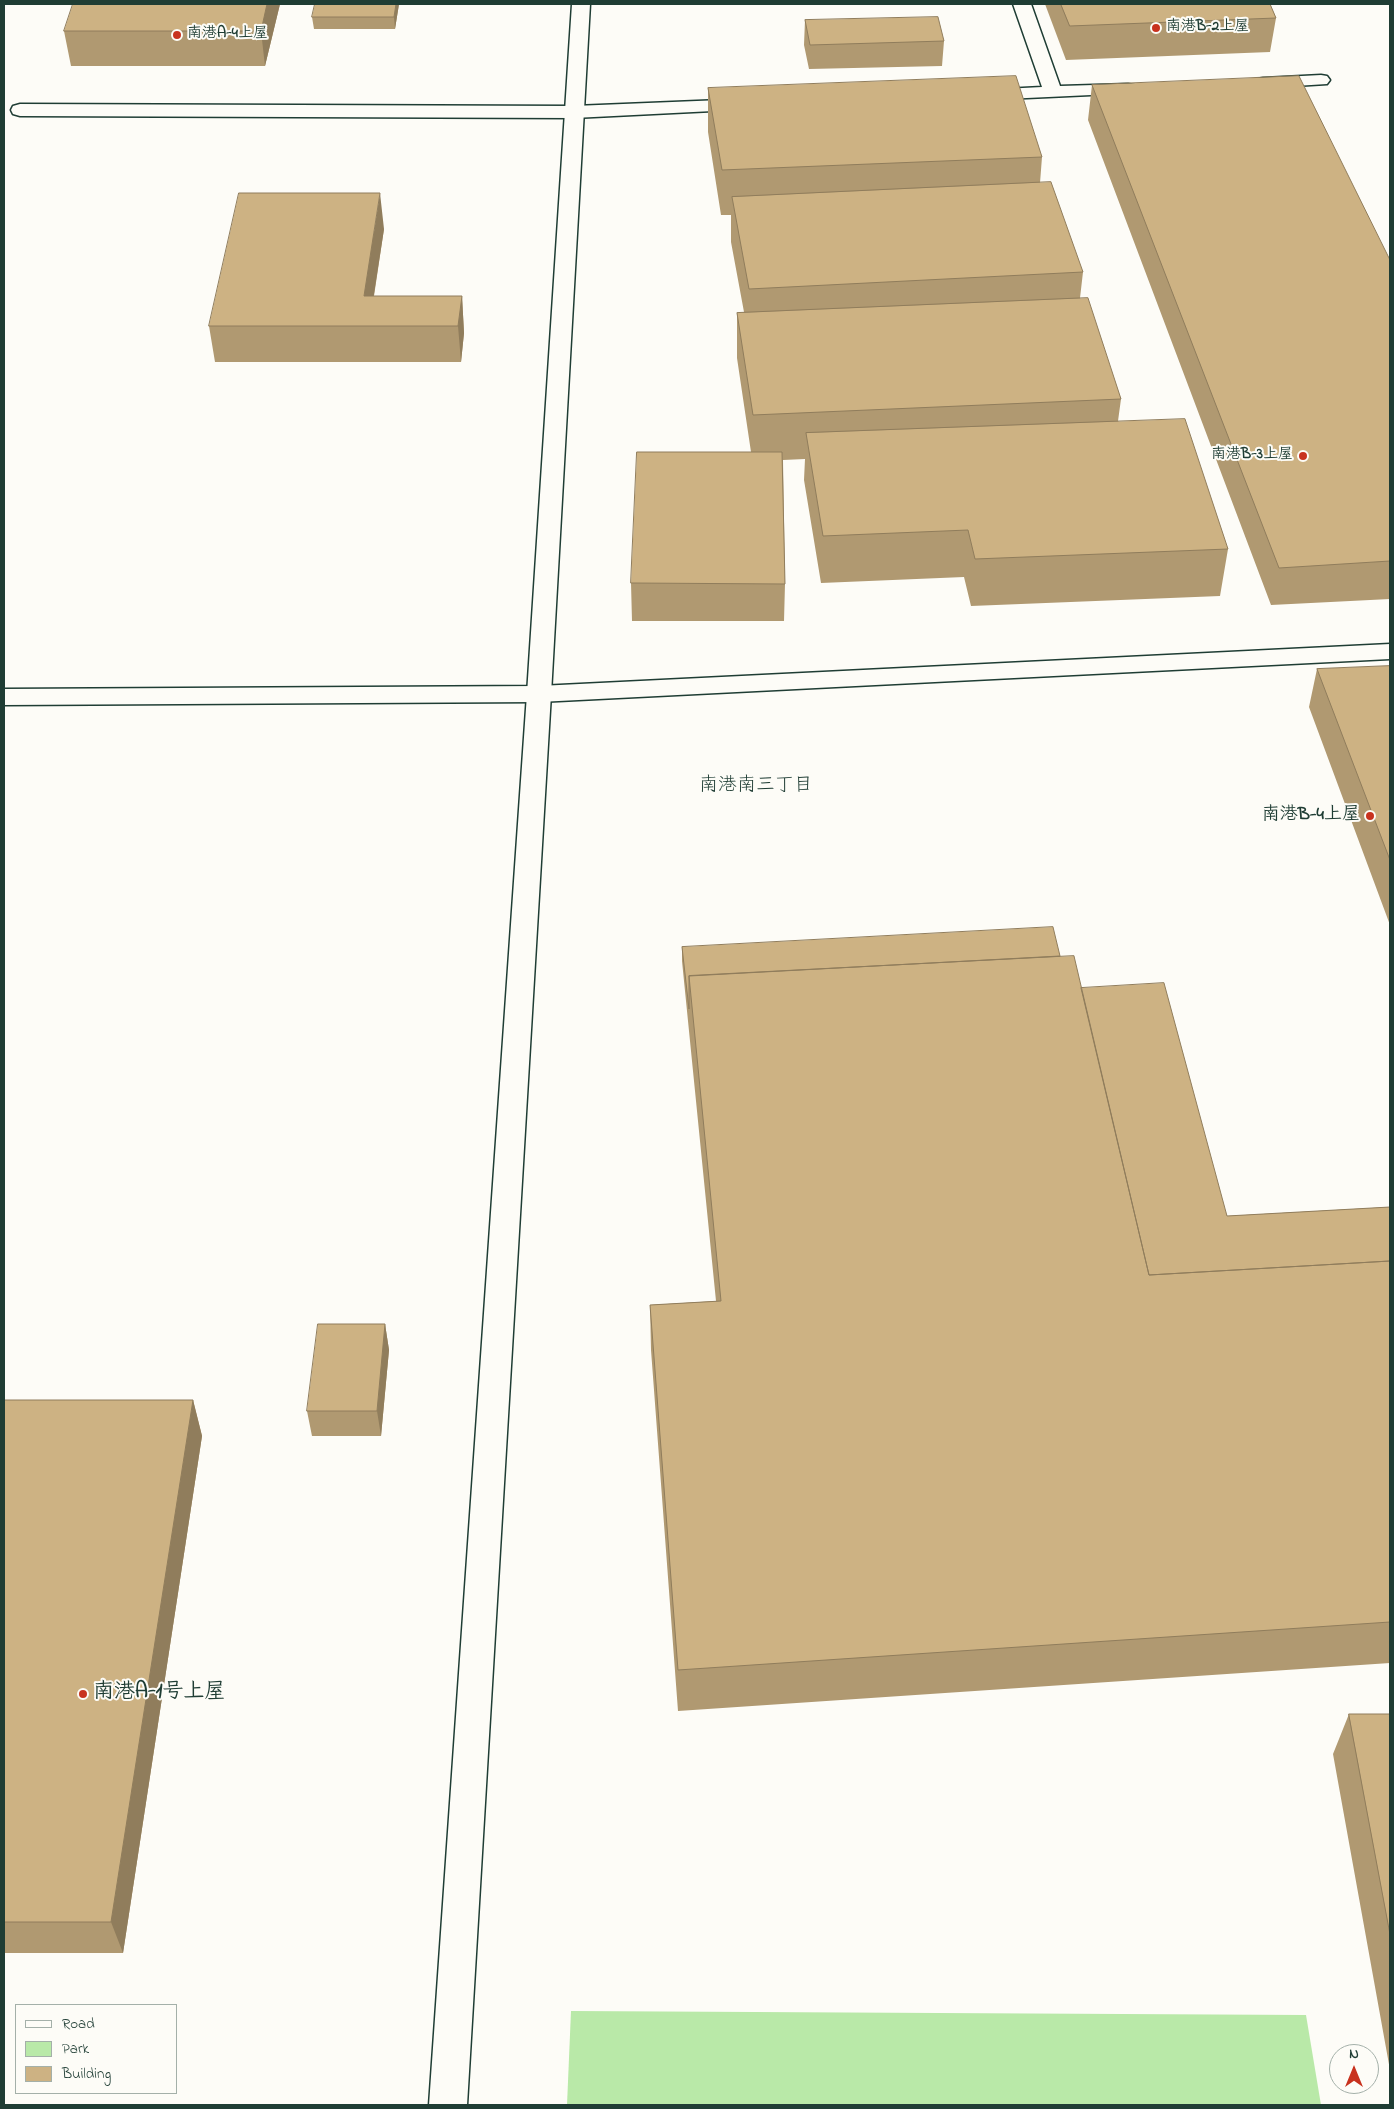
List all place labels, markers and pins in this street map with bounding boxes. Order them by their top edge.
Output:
place label: 南港B-2上屋 [1166,19,1249,37]
marker: 南港B-2上屋 [1150,22,1162,34]
place label: 南港A-4上屋 [187,26,268,44]
marker: 南港A-4上屋 [171,29,183,41]
place label: 南港B-3上屋 [1211,447,1293,465]
marker: 南港B-3上屋 [1297,450,1309,462]
place label: 南港B-4上屋 [1262,805,1360,827]
marker: 南港B-4上屋 [1364,810,1376,822]
place label: 南港A-1号上屋 [93,1681,225,1707]
marker: 南港A-1号上屋 [77,1688,89,1700]

